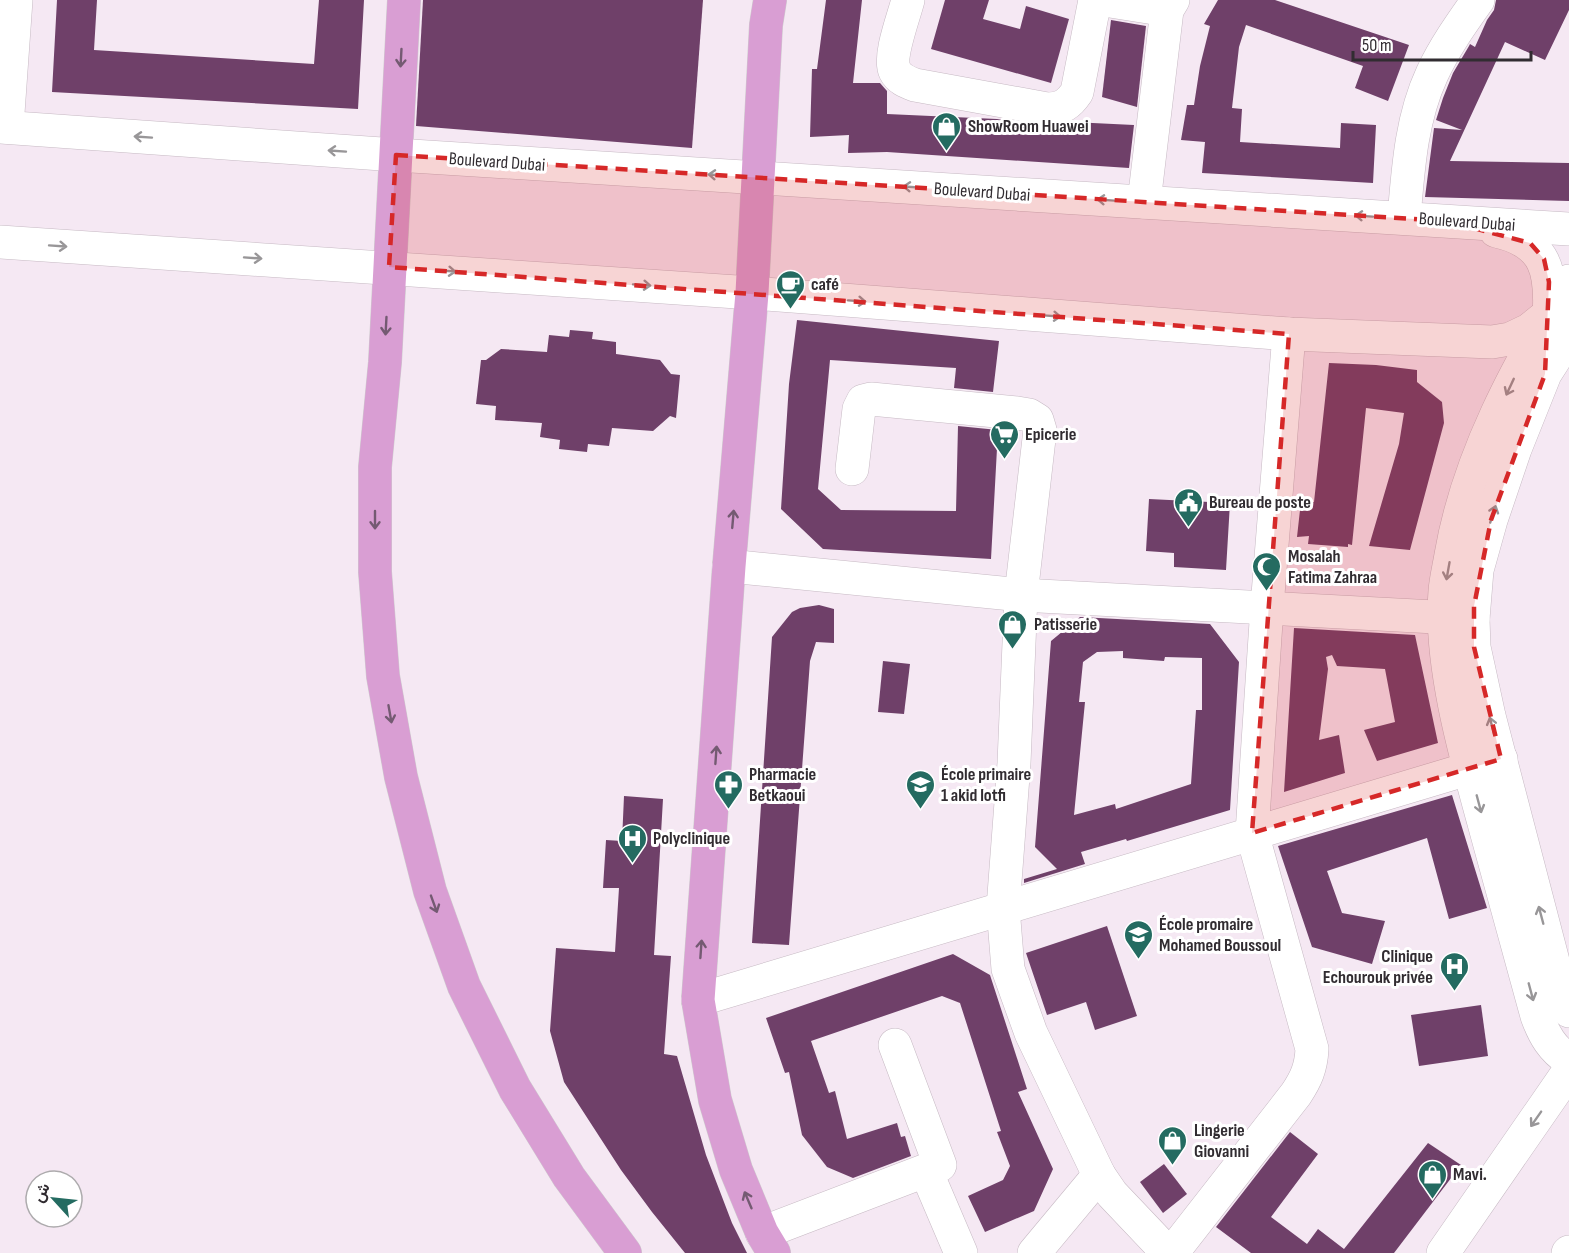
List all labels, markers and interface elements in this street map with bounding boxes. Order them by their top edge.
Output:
scale bar [1353,24,1532,62]
text: 50 m [1362,35,1392,56]
one-way arrow [395,48,406,68]
shop icon: ShowRoom Huawei [931,110,963,152]
place label: ShowRoom Huawei [968,116,1089,137]
one-way arrow [133,131,153,142]
one-way arrow [328,145,348,156]
street label: Boulevard Dubai [448,148,546,176]
one-way arrow [708,170,728,181]
street label: Boulevard Dubai [933,178,1031,206]
one-way arrow [902,182,922,193]
one-way arrow [1097,194,1117,205]
street label: Boulevard Dubai [1418,208,1516,236]
one-way arrow [1354,210,1374,221]
one-way arrow [48,240,68,251]
one-way arrow [242,253,262,264]
one-way arrow [437,266,457,277]
cafe icon: café [774,268,806,310]
place label: café [811,274,839,295]
one-way arrow [631,280,651,291]
one-way arrow [847,296,867,307]
one-way arrow [1041,310,1061,321]
one-way arrow [381,315,392,335]
one-way arrow [1503,378,1515,396]
supermarket icon: Epicerie [988,418,1020,460]
place label: Epicerie [1025,424,1076,445]
public building icon: Bureau de poste [1172,486,1204,528]
place label: Bureau de poste [1209,492,1311,513]
one-way arrow [1488,505,1499,524]
one-way arrow [728,509,739,529]
one-way arrow [369,510,381,530]
place label: Mosalah Fatima Zahraa [1288,546,1377,588]
mosque icon: Mosalah Fatima Zahraa [1251,550,1283,592]
one-way arrow [1442,561,1453,580]
shop icon: Patisserie [997,608,1029,650]
place label: Patisserie [1034,614,1097,635]
one-way arrow [385,704,396,724]
one-way arrow [1486,717,1497,736]
one-way arrow [710,746,721,765]
place label: Pharmacie Betkaoui [749,764,816,806]
place label: École primaire 1 akid lotfi [941,764,1031,806]
pharmacy icon: Pharmacie Betkaoui [712,768,744,810]
school or university icon: École primaire 1 akid lotfi [904,768,936,810]
one-way arrow [1474,794,1485,813]
hospital icon: Polyclinique [616,822,648,864]
place label: Polyclinique [653,828,730,849]
one-way arrow [430,894,441,913]
one-way arrow [1535,905,1547,924]
place label: École promaire Mohamed Boussoul [1159,914,1281,956]
school or university icon: École promaire Mohamed Boussoul [1122,918,1154,960]
one-way arrow [696,940,707,960]
place label: Clinique Echourouk privée [1323,946,1433,988]
hospital icon: Clinique Echourouk privée [1438,950,1470,992]
one-way arrow [1526,982,1537,1001]
one-way arrow [1530,1111,1542,1127]
place label: Lingerie Giovanni [1194,1120,1249,1162]
shop icon: Lingerie Giovanni [1157,1124,1189,1166]
shop icon: Mavi. [1416,1158,1448,1200]
place label: Mavi. [1453,1164,1487,1185]
north arrow [24,1169,84,1229]
text: ش [29,1180,55,1206]
one-way arrow [742,1192,753,1210]

